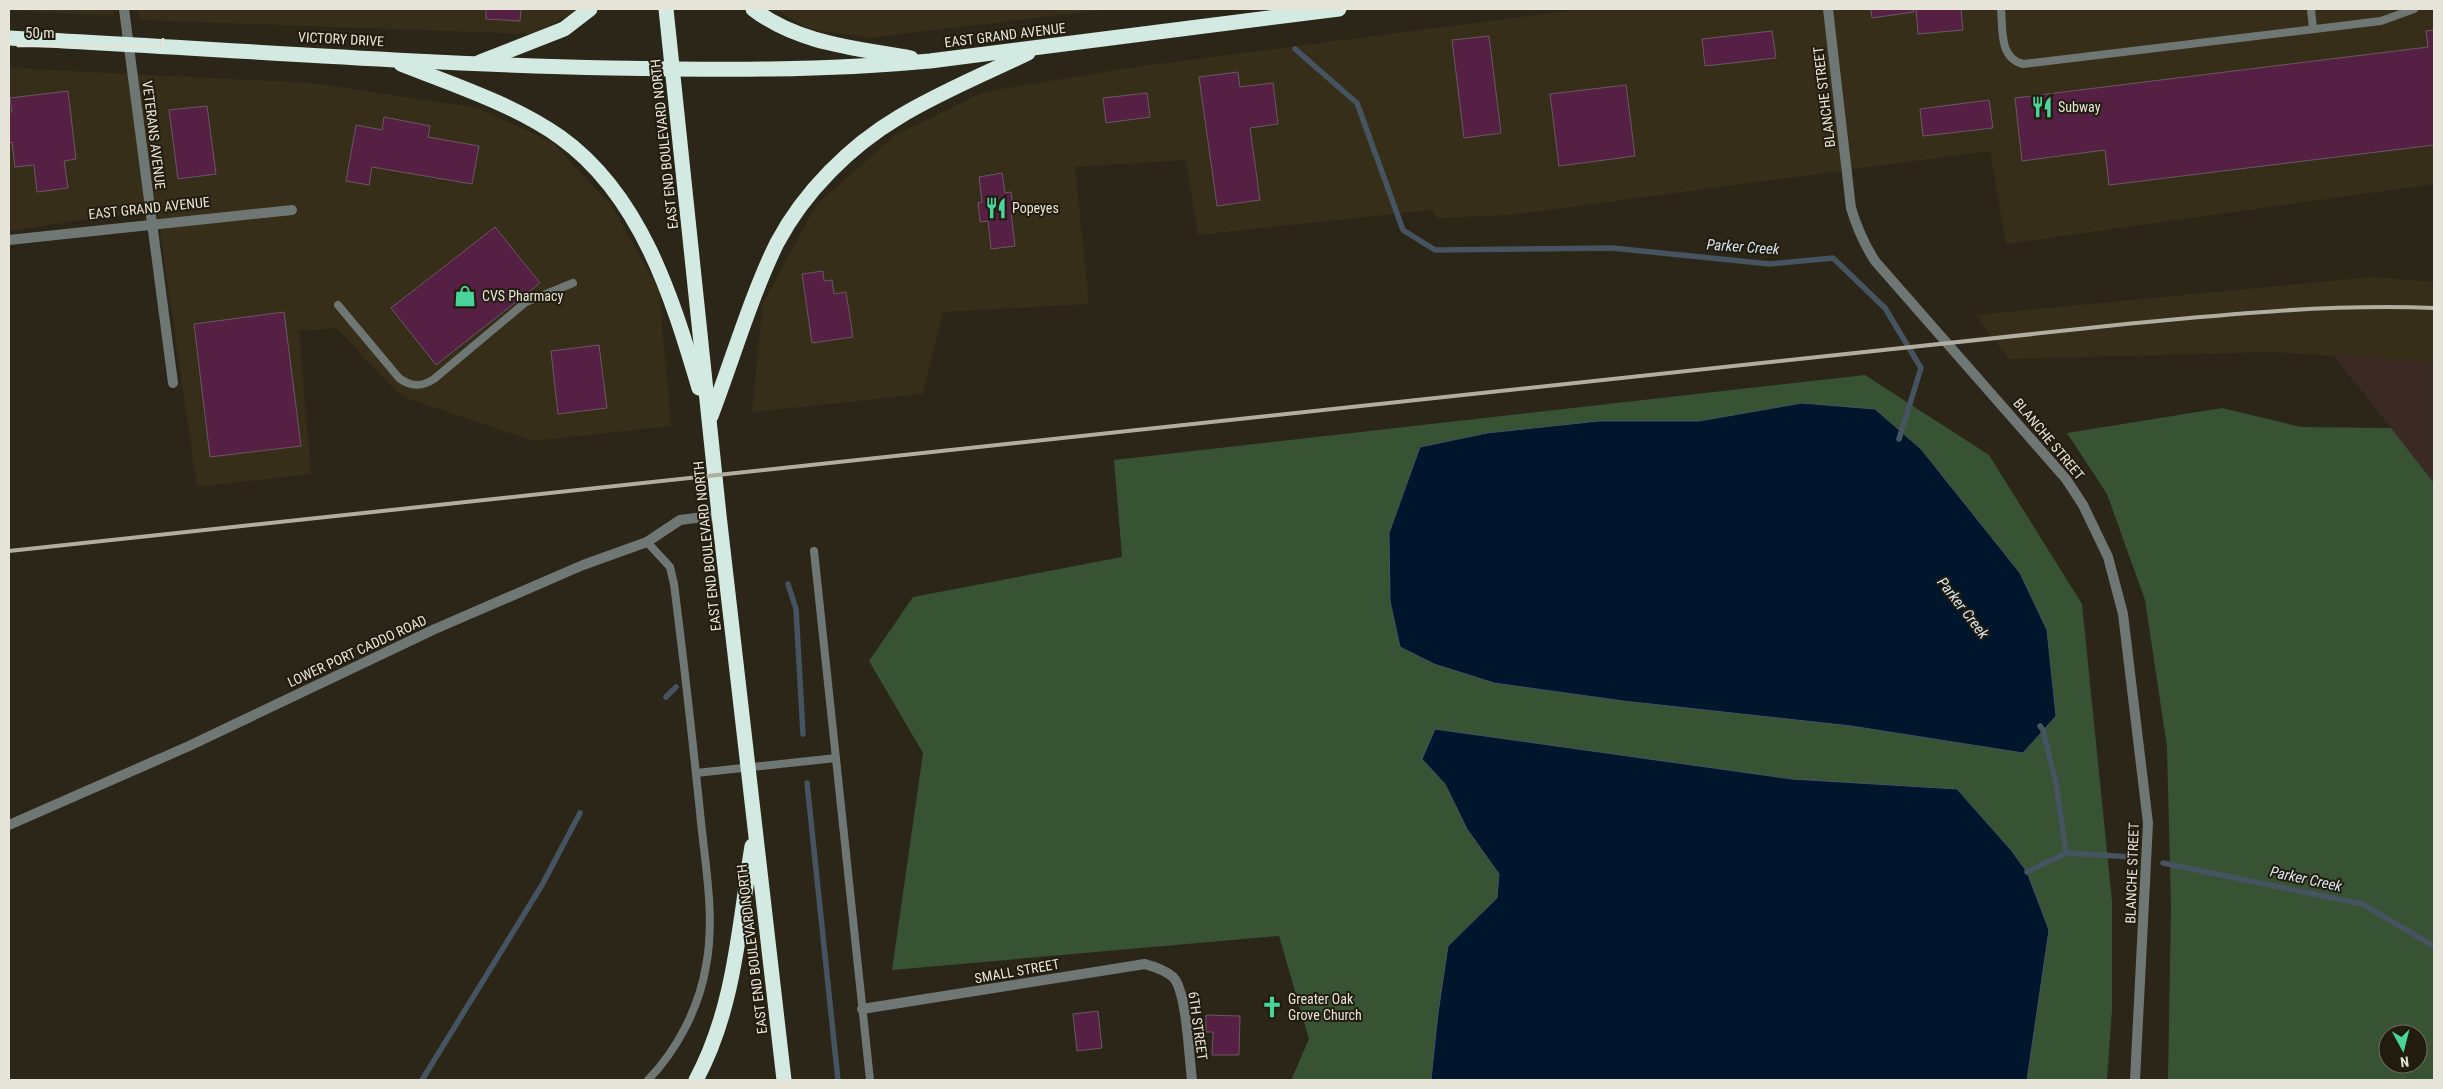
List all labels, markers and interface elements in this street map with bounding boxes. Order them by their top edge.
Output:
scale bar [18,15,162,47]
street label: EAST GRAND AVENUE [944,20,1067,50]
text: 50 m [25,24,55,42]
street label: VICTORY DRIVE [298,29,384,49]
street label: BLANCHE STREET [1810,46,1838,148]
street label: EAST END BOULEVARD NORTH [647,58,681,230]
street label: VETERANS AVENUE [139,80,169,190]
restaurant icon: Subway [2029,94,2055,120]
place label: Subway [2058,99,2101,115]
street label: EAST GRAND AVENUE [88,194,211,222]
restaurant icon: Popeyes [983,195,1009,221]
place label: Popeyes [1012,200,1059,216]
water label: Parker Creek [1706,235,1781,259]
shop icon: CVS Pharmacy [452,283,478,309]
place label: CVS Pharmacy [482,288,563,304]
street label: BLANCHE STREET [2010,395,2088,483]
street label: EAST END BOULEVARD NORTH [690,460,724,632]
water label: Parker Creek [1933,574,1993,643]
street label: LOWER PORT CADDO ROAD [285,612,429,690]
street label: BLANCHE STREET [2122,822,2142,924]
street label: EAST END BOULEVARD NORTH [734,863,770,1035]
water label: Parker Creek [2268,863,2344,896]
street label: SMALL STREET [973,956,1061,986]
street label: 6TH STREET [1185,991,1211,1061]
place label: Greater Oak Grove Church [1288,991,1362,1023]
church icon: Greater Oak Grove Church [1259,994,1285,1020]
north arrow [2378,1024,2428,1074]
text: N [2399,1053,2410,1070]

